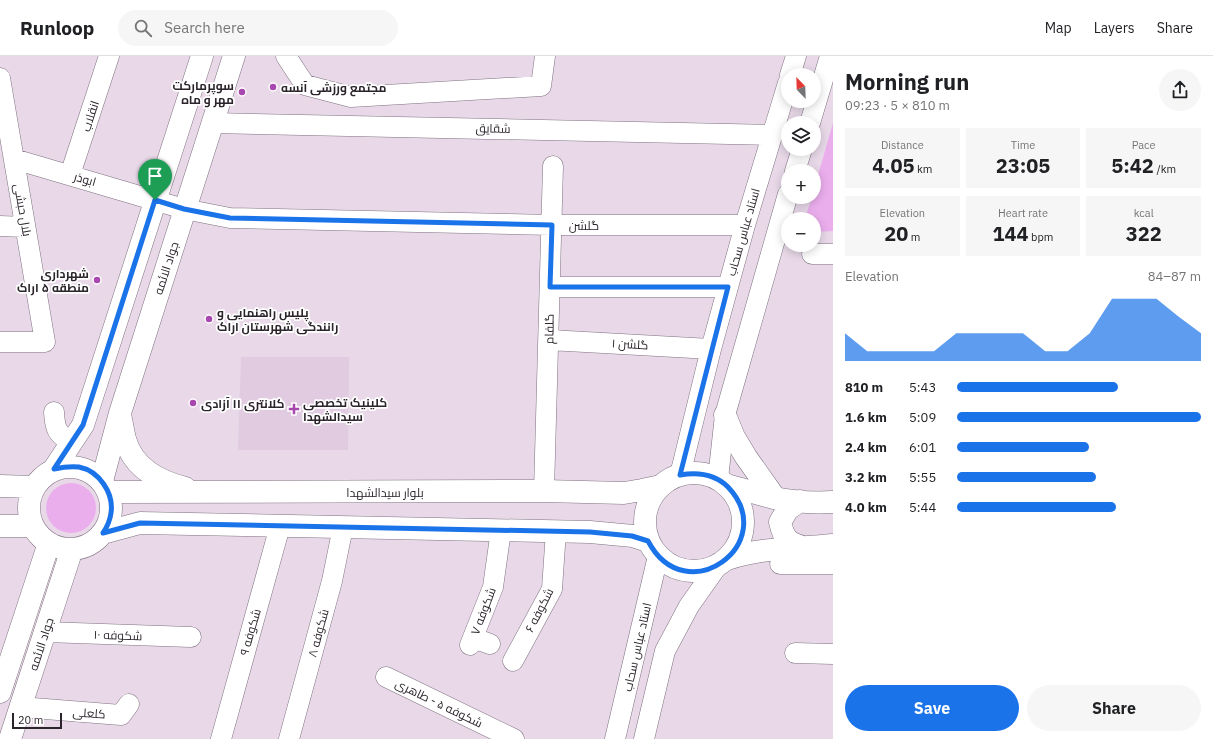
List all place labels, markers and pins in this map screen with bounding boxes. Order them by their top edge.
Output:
place label: سوپرمارکت مهر و ماه [173,78,234,108]
place label: مجتمع ورزشی آنسه [281,80,387,97]
marker: مجتمع ورزشی آنسه [268,82,278,92]
marker: سوپرمارکت مهر و ماه [237,87,247,97]
pin [138,159,172,200]
place label: شهرداری منطقه ۵ اراک [17,266,89,296]
marker: شهرداری منطقه ۵ اراک [92,275,102,285]
place label: پلیس راهنمایی و رانندگی شهرستان اراک [217,305,338,335]
marker: پلیس راهنمایی و رانندگی شهرستان اراک [204,314,214,324]
place label: کلینیک تخصصی سیدالشهدا [303,395,387,425]
place label: کلانتری ۱۱ آزادی [201,396,284,412]
marker: کلانتری ۱۱ آزادی [188,398,198,408]
marker: کلینیک تخصصی سیدالشهدا [288,403,300,415]

